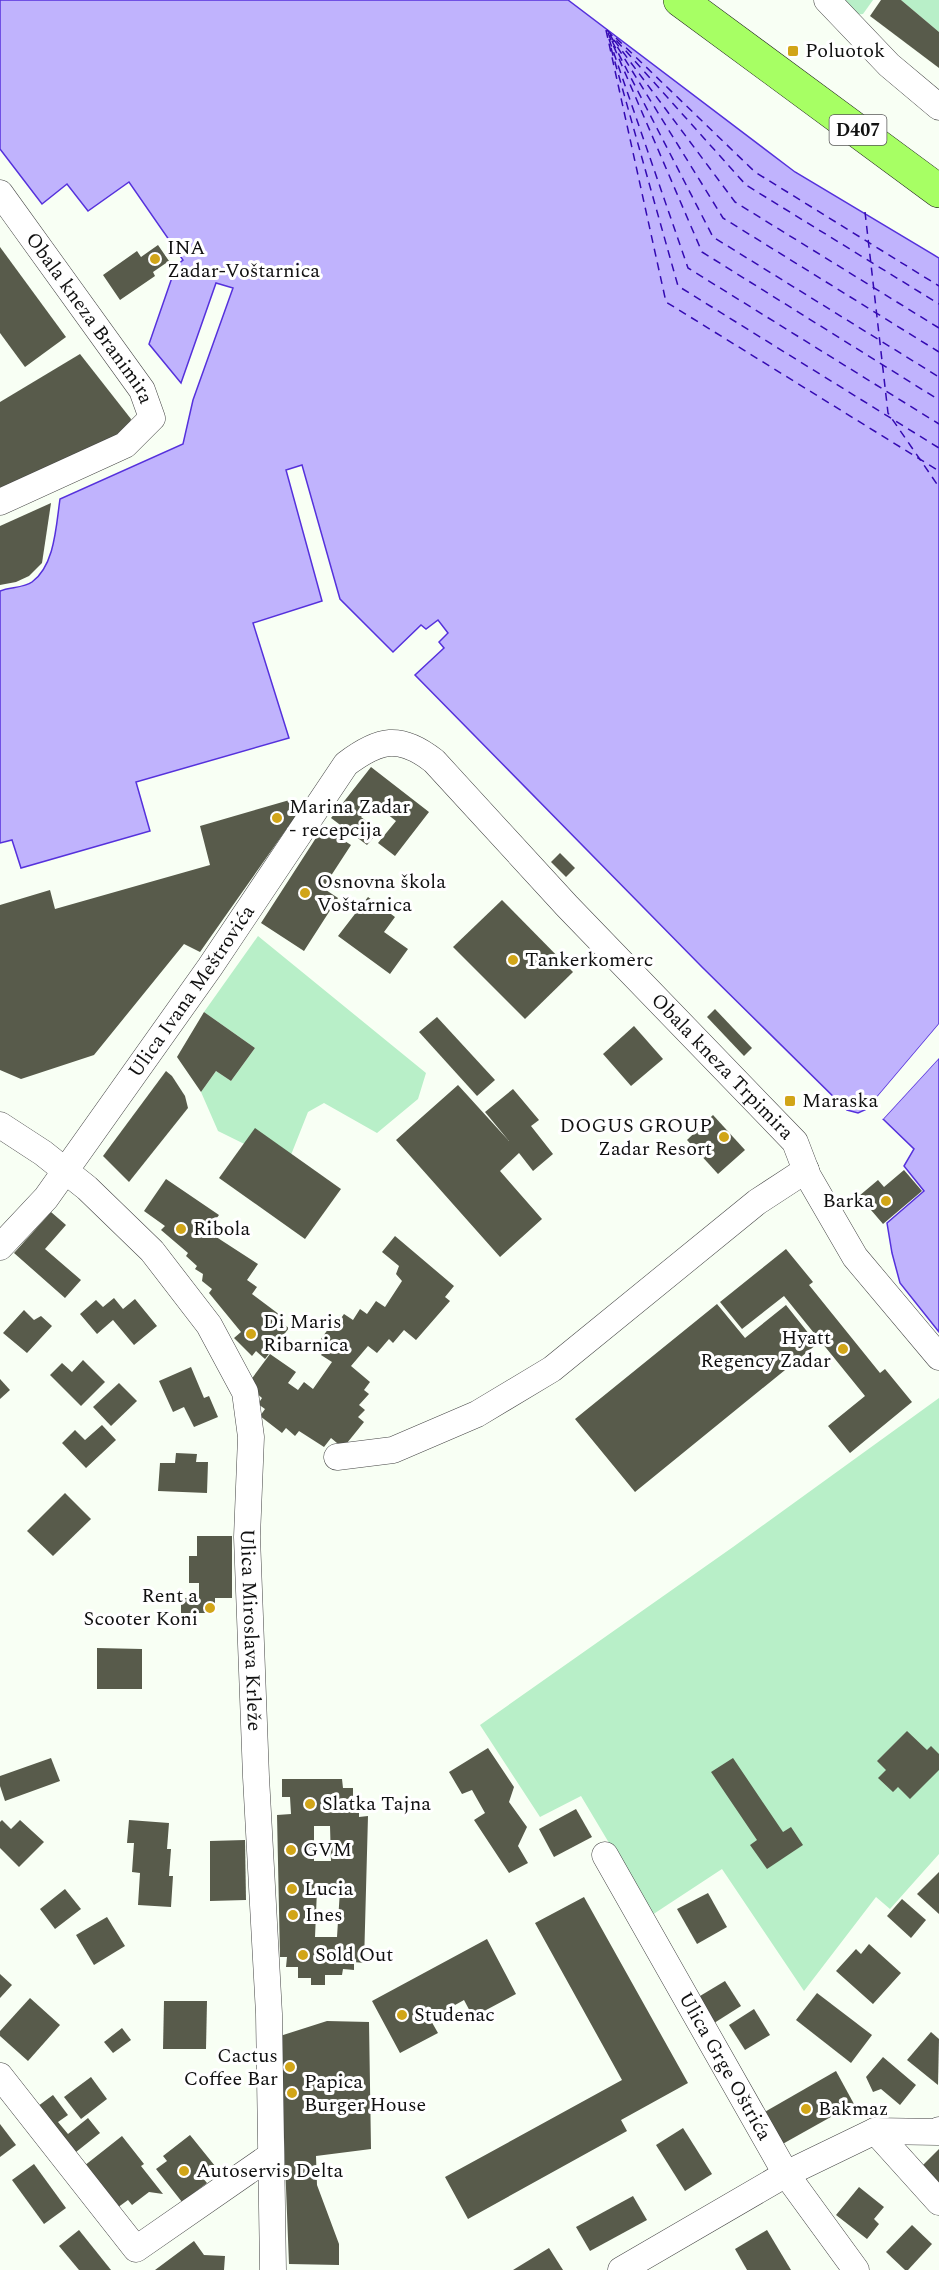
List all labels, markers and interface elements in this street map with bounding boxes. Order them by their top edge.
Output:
place label: Poluotok [805,36,885,66]
marker: Poluotok [786,44,800,58]
road number: D407 [830,115,886,145]
street label: Obala kneza Branimira [18,226,161,408]
place label: INA Zadar-Voštarnica [167,233,320,286]
marker: INA Zadar-Voštarnica [148,252,162,266]
place label: Marina Zadar - recepcija [289,792,410,845]
marker: Marina Zadar - recepcija [270,811,284,825]
place label: Osnovna škola Voštarnica [317,867,446,920]
marker: Osnovna škola Voštarnica [298,886,312,900]
street label: Ulica Ivana Meštrovića [121,899,263,1084]
place label: Tankerkomerc [525,945,653,975]
marker: Tankerkomerc [506,953,520,967]
street label: Obala kneza Trpimira [644,986,801,1147]
place label: Maraska [802,1086,878,1116]
marker: Maraska [783,1094,797,1108]
place label: DOGUS GROUP Zadar Resort [560,1111,712,1164]
marker: DOGUS GROUP Zadar Resort [717,1130,731,1144]
place label: Barka [822,1186,874,1216]
marker: Barka [879,1194,893,1208]
place label: Ribola [193,1214,250,1244]
marker: Ribola [174,1222,188,1236]
place label: Di Maris Ribarnica [263,1307,349,1360]
place label: Hyatt Regency Zadar [700,1323,831,1376]
marker: Di Maris Ribarnica [244,1327,258,1341]
marker: Hyatt Regency Zadar [836,1342,850,1356]
street label: Ulica Miroslava Krleže [232,1528,269,1732]
place label: Rent a Scooter Koni [83,1581,198,1634]
marker: Rent a Scooter Koni [203,1601,217,1615]
place label: Slatka Tajna [322,1789,431,1819]
marker: Slatka Tajna [303,1797,317,1811]
place label: GVM [303,1835,352,1865]
marker: GVM [284,1843,298,1857]
place label: Lucia [304,1874,354,1904]
marker: Lucia [285,1882,299,1896]
place label: Ines [305,1900,343,1930]
marker: Ines [286,1908,300,1922]
place label: Sold Out [315,1940,393,1970]
marker: Sold Out [296,1948,310,1962]
street label: Ulica Grge Oštrića [671,1986,779,2146]
place label: Studenac [414,2000,495,2030]
marker: Studenac [395,2008,409,2022]
place label: Cactus Coffee Bar [184,2041,278,2094]
marker: Cactus Coffee Bar [283,2060,297,2074]
place label: Papica Burger House [304,2067,426,2120]
marker: Papica Burger House [285,2086,299,2100]
place label: Bakmaz [818,2094,888,2124]
marker: Bakmaz [799,2102,813,2116]
place label: Autoservis Delta [196,2156,344,2186]
marker: Autoservis Delta [177,2164,191,2178]

